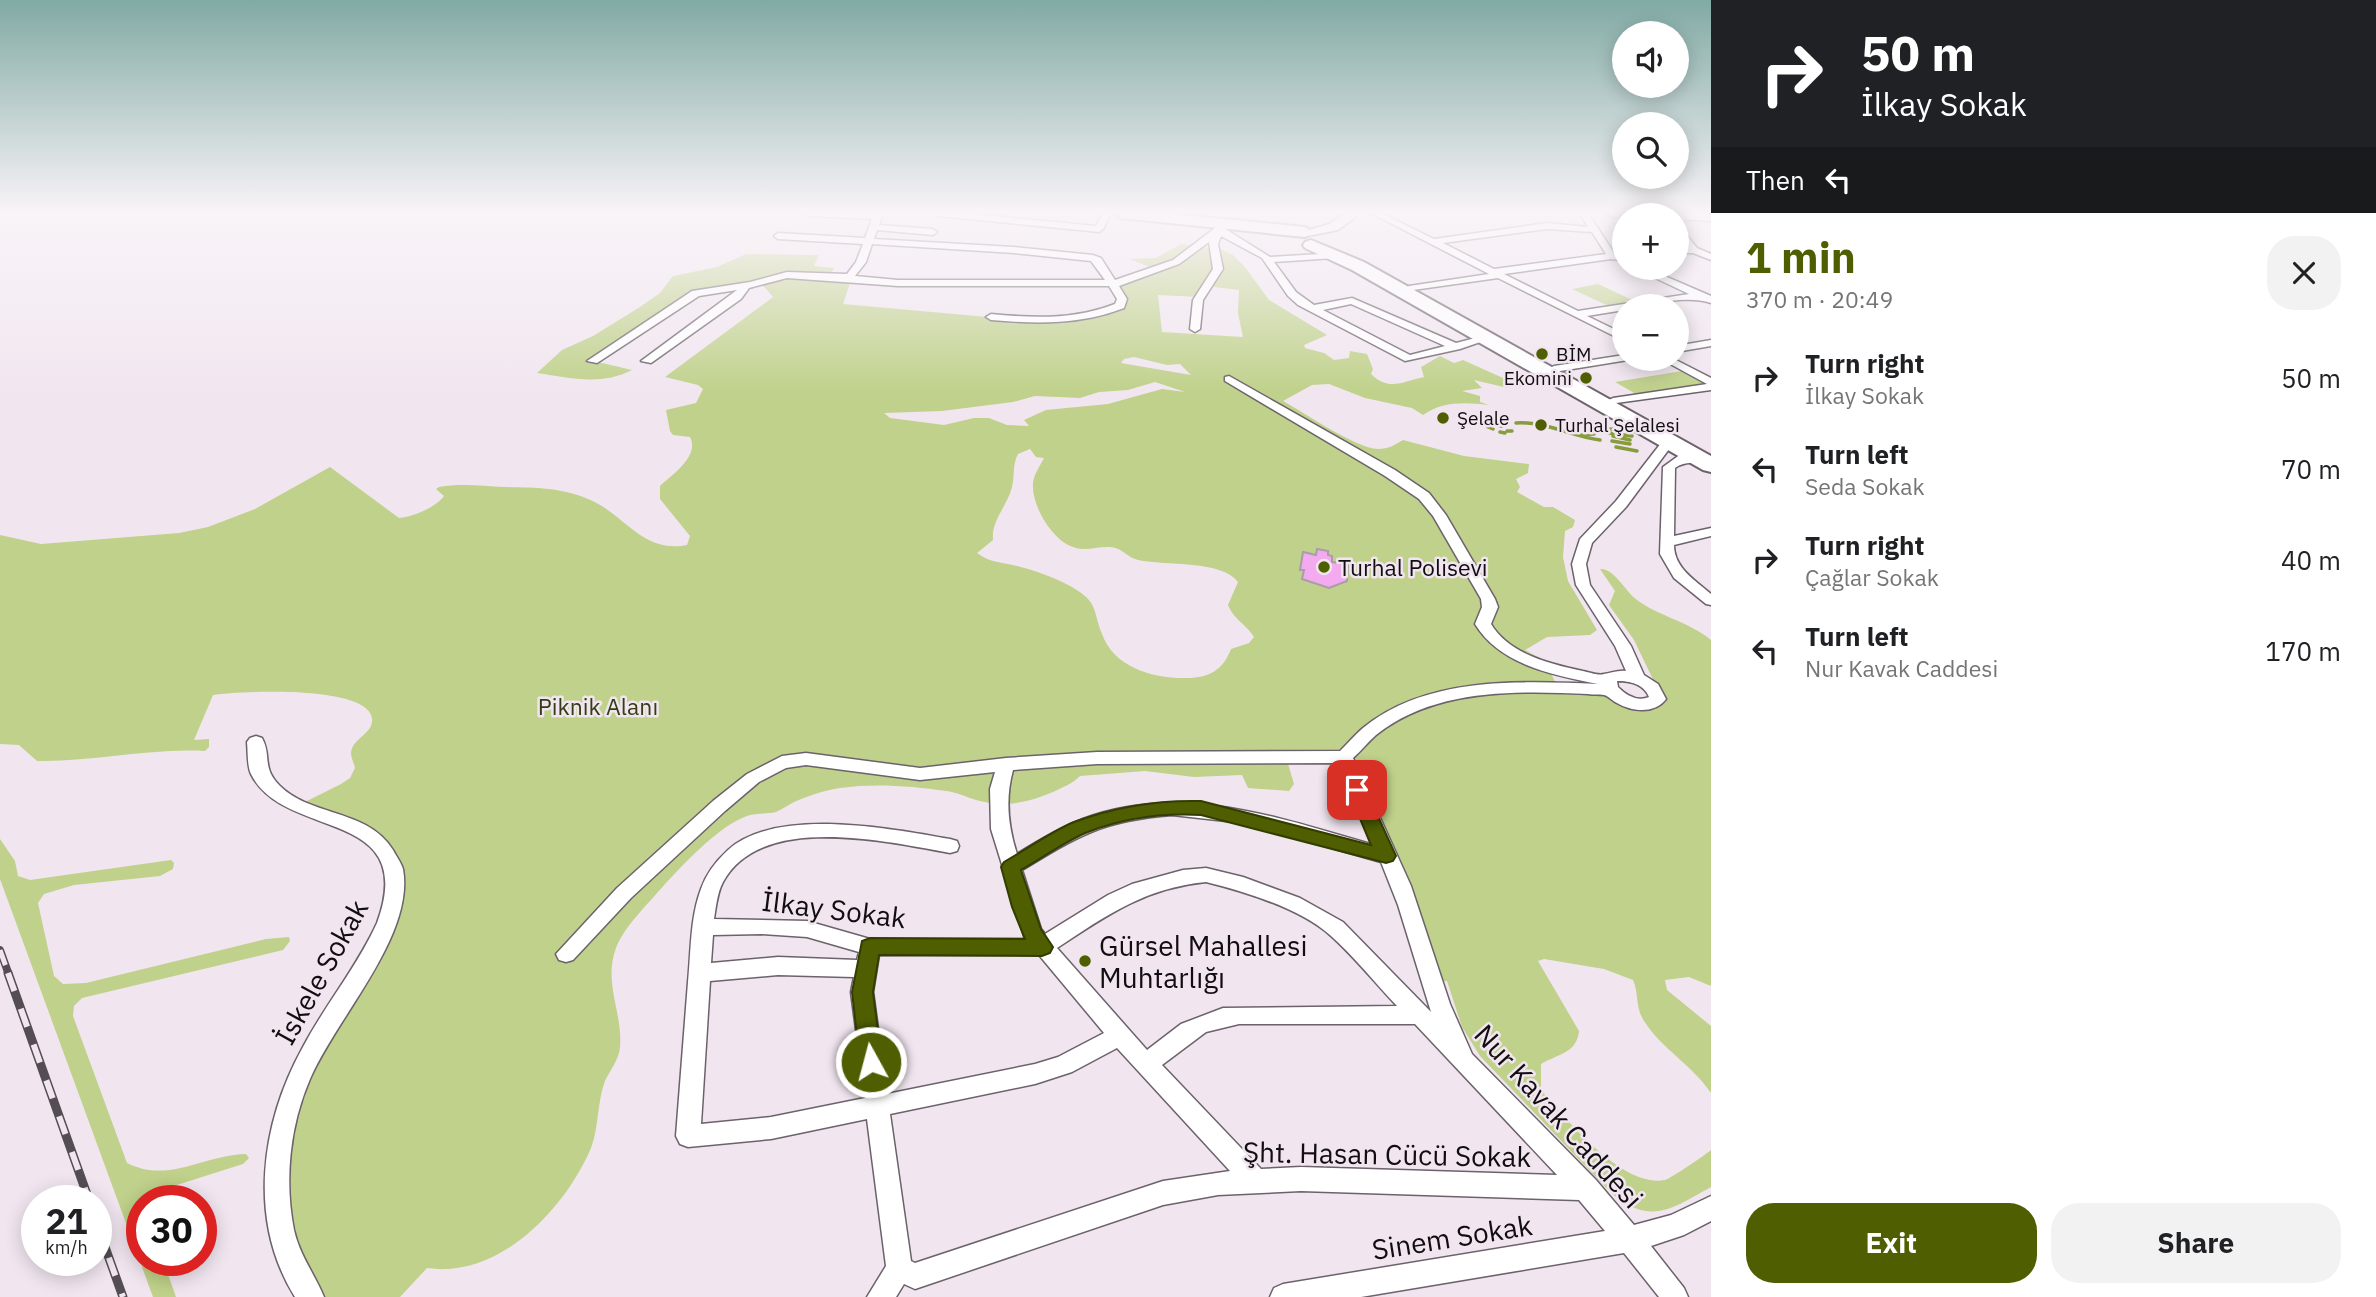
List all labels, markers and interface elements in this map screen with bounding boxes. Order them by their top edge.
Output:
map controls [1612,21,1689,371]
button: sound [1612,21,1689,98]
text: 50 m [1861,21,1975,84]
icon: right [1746,28,1837,119]
text: İlkay Sokak [1861,83,2027,125]
button: search [1612,112,1689,189]
icon: left [1819,161,1857,199]
text: Then [1746,163,1805,197]
button: + [1612,203,1689,280]
text: 1 min [1746,230,1856,285]
button: close [2267,236,2341,310]
text: 370 m · 20:49 [1746,284,1893,314]
button: − [1612,294,1689,371]
place label: BİM [1556,342,1591,366]
marker: BİM [1534,346,1550,362]
text: Turn right [1805,346,1924,380]
icon: right [1746,359,1784,397]
text: 50 m [2281,361,2341,395]
place label: Ekomini [1504,366,1572,390]
marker: Ekomini [1578,370,1594,386]
text: İlkay Sokak [1805,380,1924,410]
place label: Şelale [1457,406,1509,430]
marker: Şelale [1435,410,1451,426]
place label: Turhal Şelalesi [1555,413,1680,437]
marker: Turhal Şelalesi [1533,417,1549,433]
text: Turn left [1805,437,1908,471]
icon: left [1746,450,1784,488]
text: 70 m [2281,452,2341,486]
text: Seda Sokak [1805,471,1925,501]
text: Turn right [1805,528,1924,562]
icon: right [1746,541,1784,579]
text: 40 m [2281,543,2341,577]
place label: Turhal Polisevi [1338,552,1488,582]
marker: Turhal Polisevi [1316,559,1332,575]
text: Çağlar Sokak [1805,562,1939,592]
text: Turn left [1805,619,1908,653]
icon: left [1746,632,1784,670]
text: 170 m [2265,634,2341,668]
text: Nur Kavak Caddesi [1805,653,1998,683]
park label: Piknik Alanı [538,691,658,721]
pin [1327,760,1387,820]
icon: arrive [1338,771,1376,809]
street label: İlkay Sokak [760,882,908,936]
street label: İskele Sokak [266,893,376,1051]
place label: Gürsel Mahallesi Muhtarlığı [1099,927,1308,996]
marker: Gürsel Mahallesi Muhtarlığı [1077,953,1093,969]
street label: Nur Kavak Caddesi [1467,1016,1651,1216]
position arrow [834,1025,908,1099]
street label: Şht. Hasan Cücü Sokak [1243,1133,1532,1175]
speed limit sign: 30 [126,1185,217,1276]
text: 21 [45,1198,88,1244]
button: Exit [1746,1203,2037,1283]
button: Share [2051,1203,2341,1283]
street label: Sinem Sokak [1369,1206,1535,1268]
text: km/h [45,1236,88,1259]

